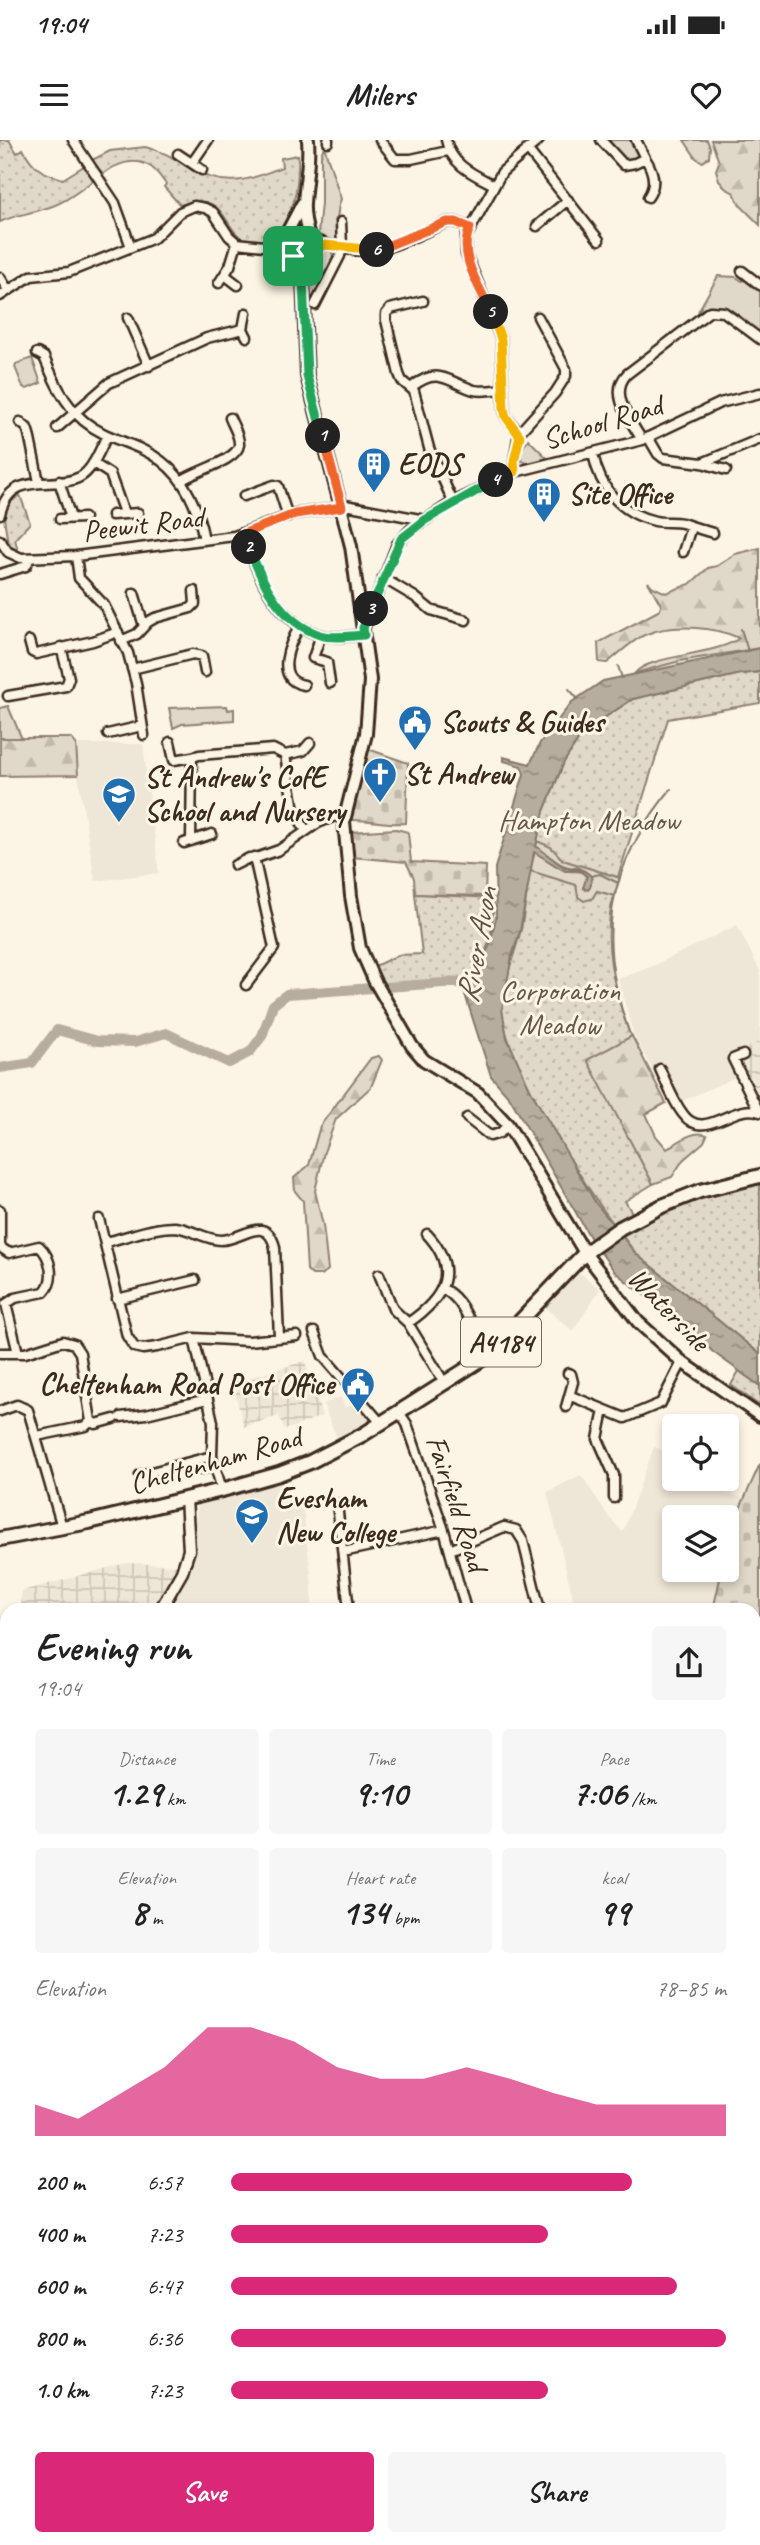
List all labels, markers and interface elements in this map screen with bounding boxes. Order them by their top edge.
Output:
text: 19:04 [35,8,87,41]
text: Milers [345,74,415,115]
icon: menu [35,76,73,114]
icon: heart [687,76,725,114]
pin [263,226,323,286]
pin: 6 [360,232,394,268]
icon: arrive [274,237,312,275]
text: 6 [372,237,381,261]
pin: 5 [474,294,508,330]
text: 5 [486,299,495,323]
street label: School Road [538,385,670,458]
pin: 1 [306,418,340,454]
text: 1 [318,423,327,447]
building icon: EODS [355,445,393,494]
place label: EODS [398,445,465,483]
pin: 4 [478,462,514,498]
text: 4 [491,467,500,491]
building icon: Site Office [525,475,563,524]
place label: Site Office [568,475,674,513]
street label: Peewit Road [80,497,210,550]
pin: 2 [232,530,266,564]
text: 2 [244,534,253,558]
pin: 3 [354,592,388,626]
text: 3 [366,596,375,620]
public building icon: Scouts & Guides [396,703,434,752]
place label: Scouts & Guides [440,703,607,741]
church icon: St Andrew [361,755,399,804]
place label: St Andrew [404,755,517,793]
place label: St Andrew's CofE School and Nursery [144,758,348,830]
school or university icon: St Andrew's CofE School and Nursery [100,775,138,824]
park label: Hampton Meadow [498,801,682,839]
water label: River Avon [446,882,507,1006]
park label: Corporation Meadow [500,971,621,1043]
street label: Waterside [620,1259,720,1361]
road number: A4184 [461,1318,541,1366]
place label: Cheltenham Road Post Office [39,1365,337,1403]
public building icon: Cheltenham Road Post Office [339,1365,377,1414]
map controls [662,1414,739,1582]
button: locate [662,1414,739,1491]
street label: Cheltenham Road [125,1416,309,1503]
street label: Fairfield Road [417,1431,498,1579]
place label: Evesham New College [276,1479,398,1551]
school or university icon: Evesham New College [233,1496,271,1545]
button: layers [662,1505,739,1582]
text: Evening run [35,1624,191,1671]
button: share [652,1626,726,1700]
text: 19:04 [35,1674,81,1703]
text: Distance [118,1747,175,1771]
text: Time [366,1747,395,1771]
text: Pace [600,1747,629,1771]
text: 1.29 [108,1771,162,1816]
text: 9:10 [354,1771,407,1816]
text: 7:06 [572,1771,627,1816]
text: km [162,1787,185,1811]
text: /km [627,1787,656,1811]
text: Elevation [118,1866,176,1890]
text: Heart rate [346,1866,415,1890]
text: kcal [602,1866,627,1890]
text: 8 [131,1890,147,1935]
text: 134 [342,1890,389,1935]
text: 99 [599,1890,630,1935]
text: m [147,1906,162,1930]
text: bpm [389,1906,419,1930]
text: Elevation [35,1974,106,2003]
text: 78–85 m [656,1974,726,2003]
text: 200 m [35,2168,85,2197]
text: 6:57 [147,2168,183,2197]
text: 400 m [35,2220,85,2249]
text: 7:23 [147,2220,183,2249]
text: 600 m [35,2272,85,2301]
text: 6:47 [147,2272,183,2301]
text: 800 m [35,2324,85,2353]
text: 6:36 [147,2324,183,2353]
text: 1.0 km [35,2376,89,2405]
text: 7:23 [147,2376,183,2405]
button: Save [35,2452,374,2532]
button: Share [388,2452,726,2532]

